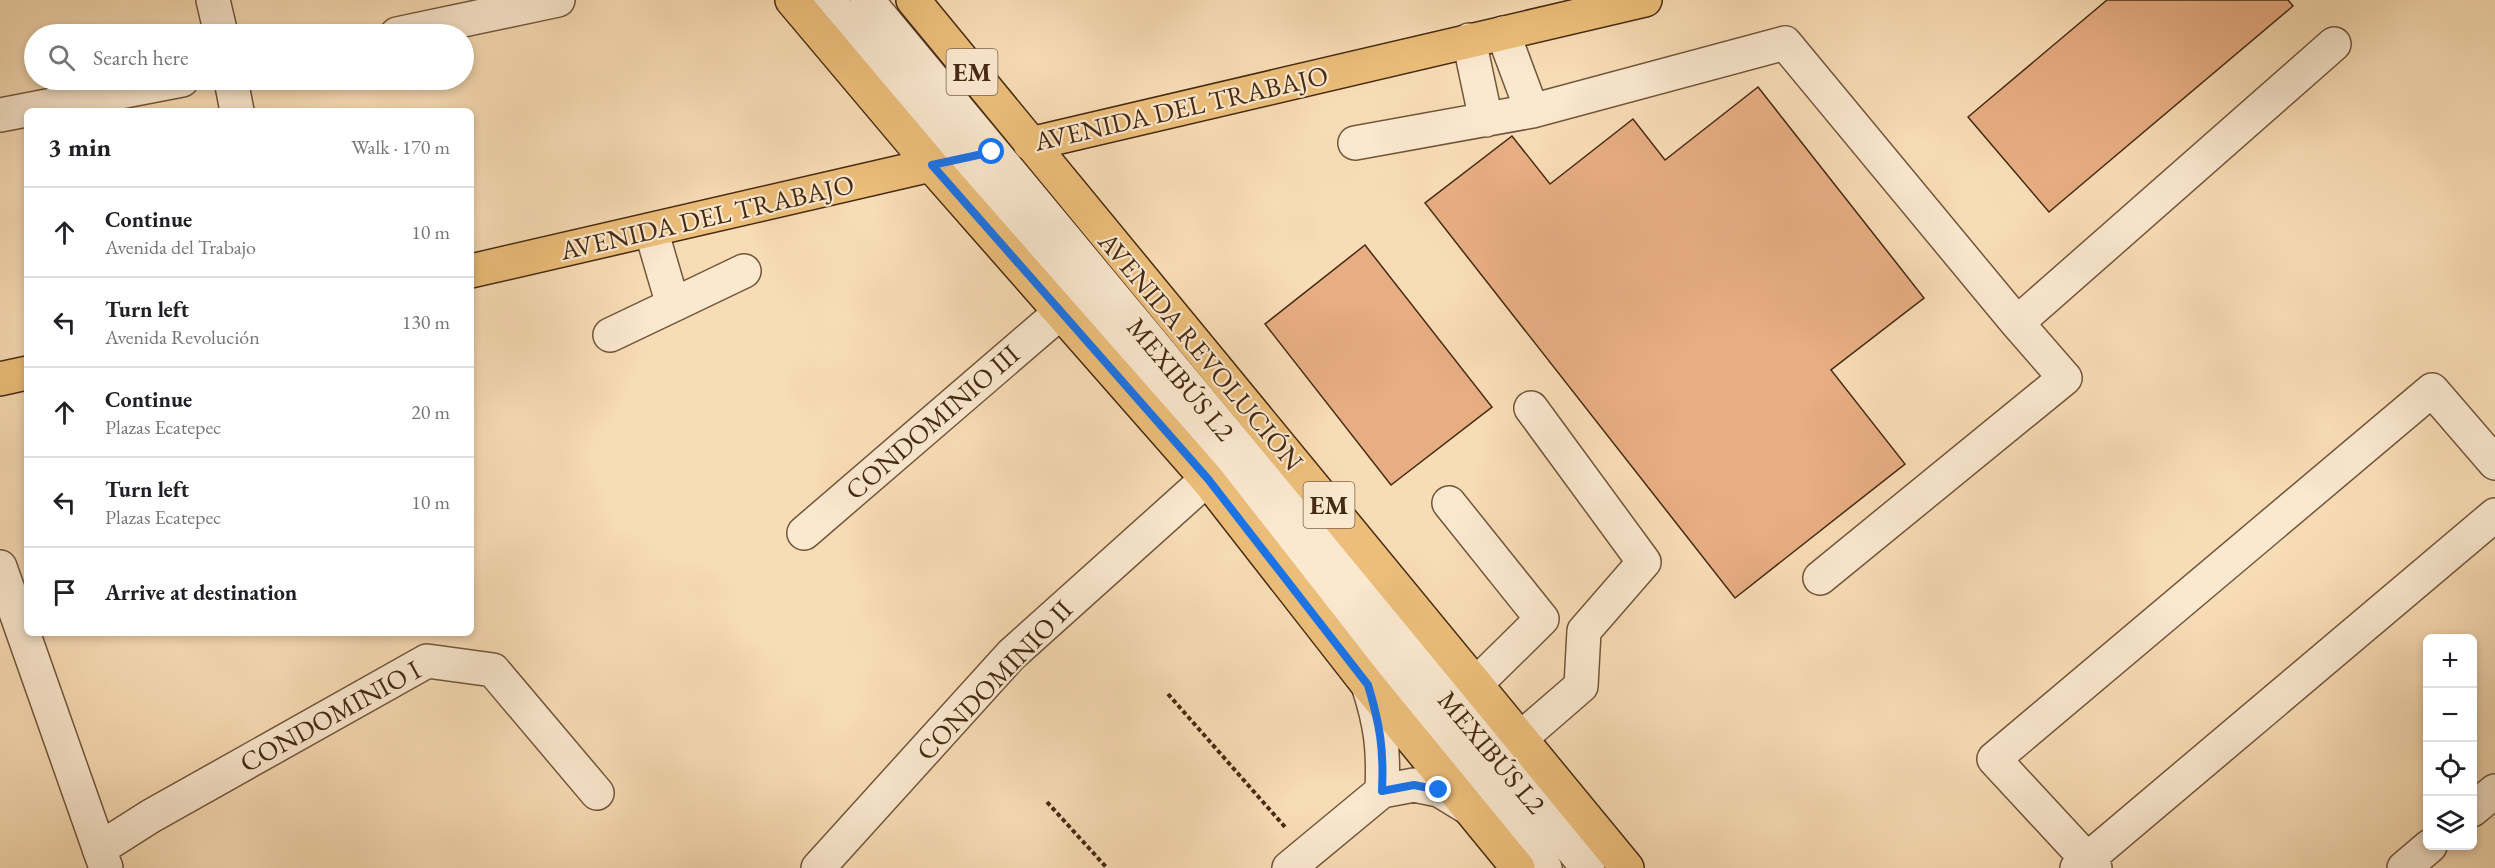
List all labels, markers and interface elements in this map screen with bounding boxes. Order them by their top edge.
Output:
search box [24,24,474,90]
icon: search [45,41,78,74]
text: Search here [93,43,188,72]
road number: EM [946,49,998,95]
street label: AVENIDA DEL TRABAJO [1030,57,1331,159]
text: 3 min [48,130,111,164]
text: Walk · 170 m [351,134,450,160]
route start [978,138,1004,164]
street label: AVENIDA DEL TRABAJO [556,166,857,268]
text: Continue [105,205,192,234]
icon: ahead [48,216,81,249]
text: 10 m [411,219,450,245]
street label: AVENIDA REVOLUCIÓN [1090,224,1311,478]
text: Avenida del Trabajo [105,234,256,260]
text: Turn left [105,295,189,324]
icon: left [48,306,81,339]
text: 130 m [402,309,450,335]
street label: MEXIBÚS L2 [1119,310,1243,448]
text: Avenida Revolución [105,324,260,350]
street label: CONDOMINIO III [838,337,1026,507]
text: Continue [105,385,192,414]
icon: ahead [48,396,81,429]
text: 20 m [411,399,450,425]
text: Plazas Ecatepec [105,414,221,440]
text: Turn left [105,475,189,504]
road number: EM [1304,482,1354,528]
icon: left [48,486,81,519]
text: 10 m [411,489,450,515]
text: Plazas Ecatepec [105,504,221,530]
icon: arrive [48,576,81,609]
text: Arrive at destination [105,578,297,607]
street label: CONDOMINIO II [908,592,1080,768]
map controls [2423,634,2477,850]
button: + [2423,634,2477,688]
street label: CONDOMINIO I [233,652,427,780]
street label: MEXIBÚS L2 [1430,683,1554,821]
button: − [2423,688,2477,742]
button: locate [2423,742,2477,796]
route end [1425,776,1451,802]
button: layers [2423,796,2477,850]

